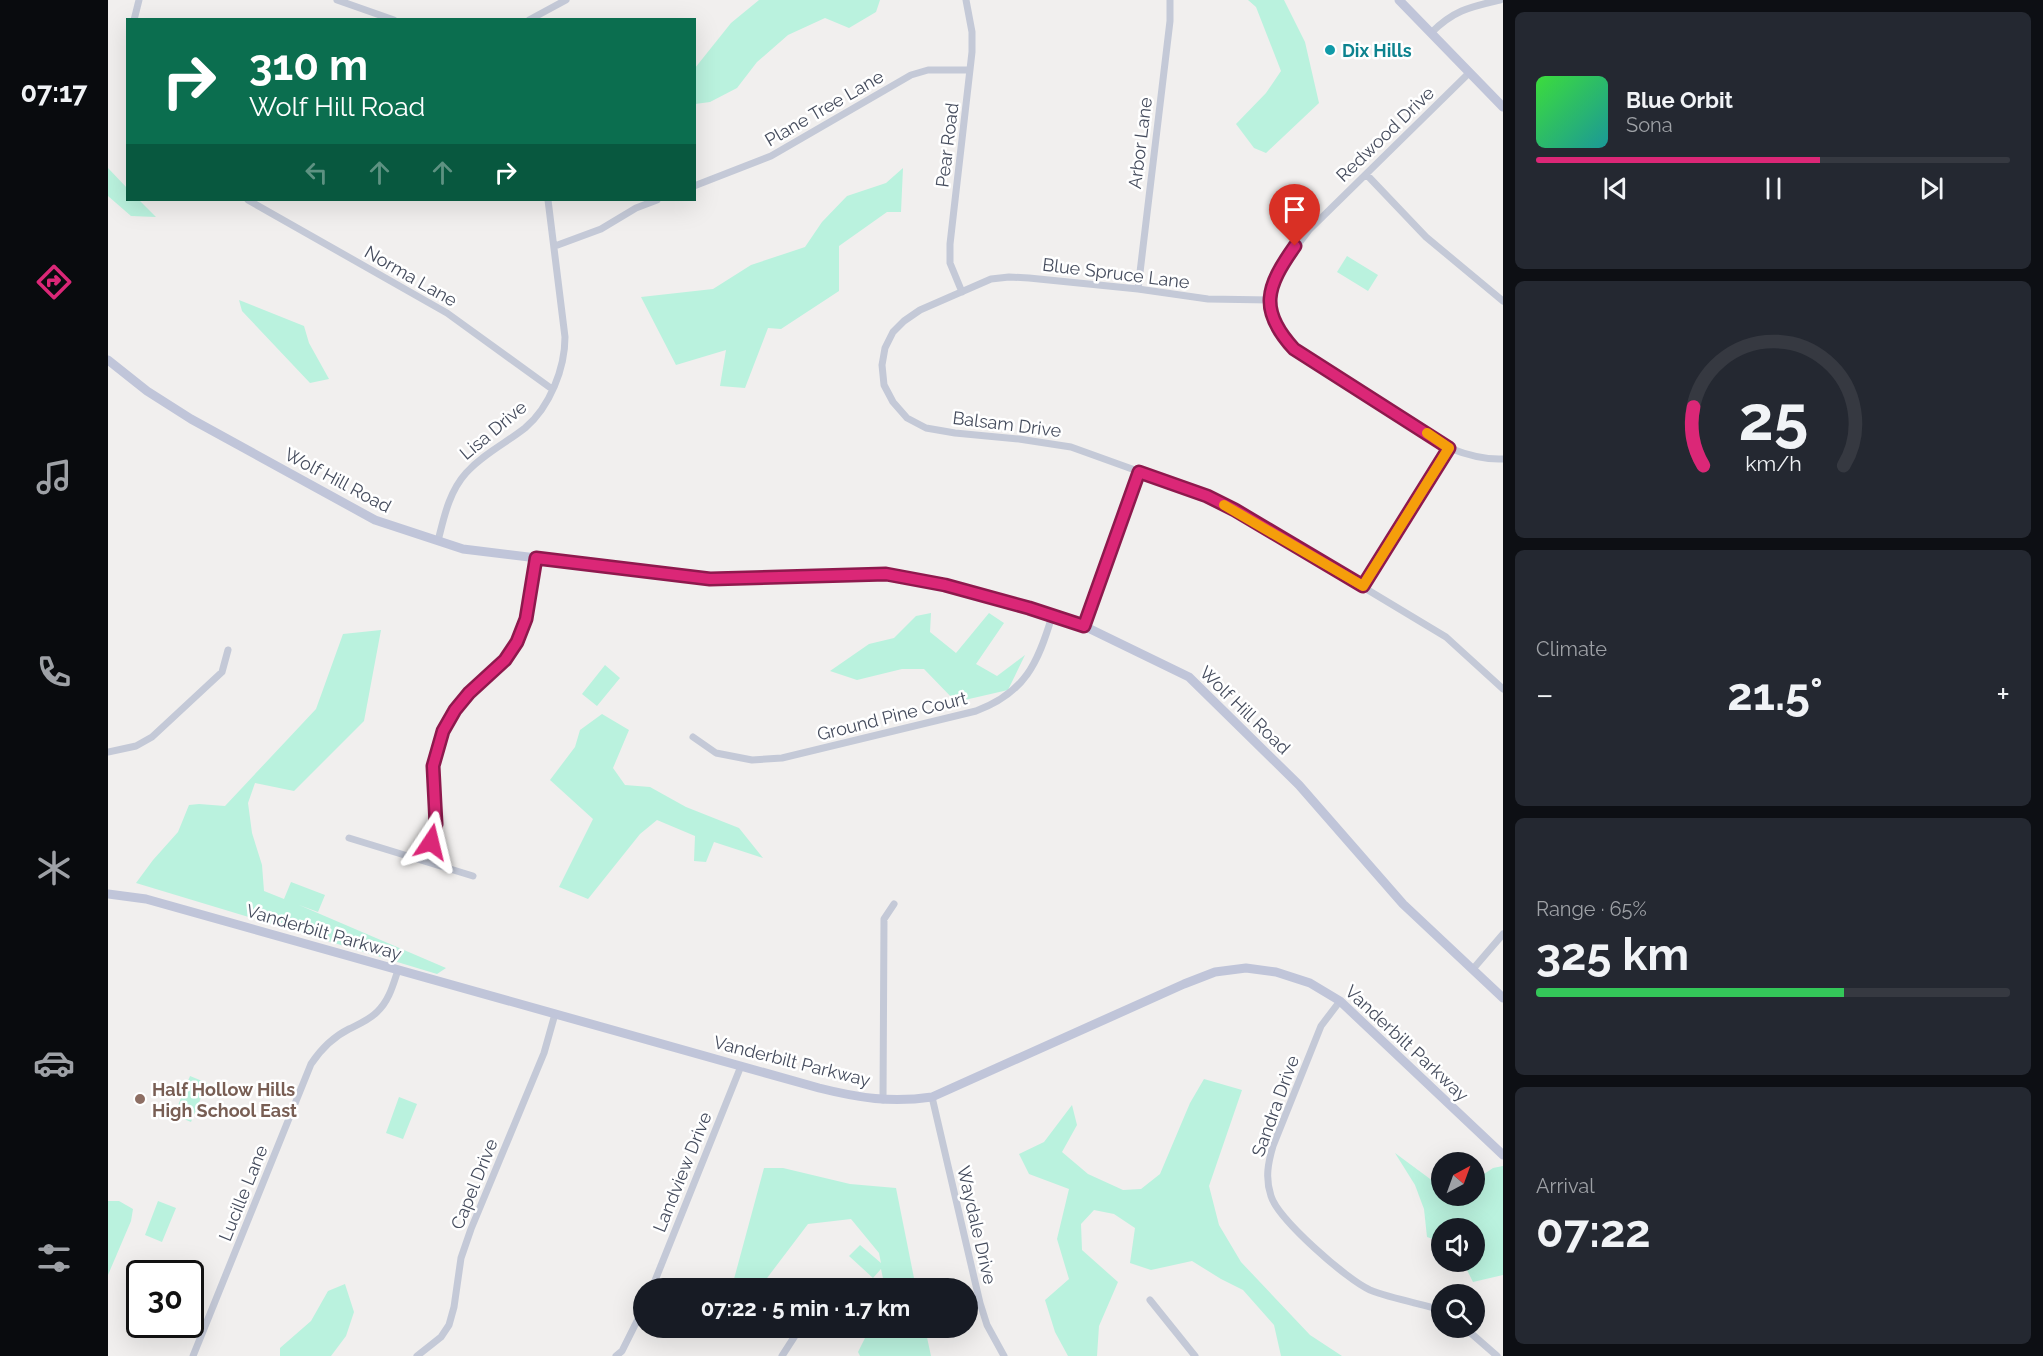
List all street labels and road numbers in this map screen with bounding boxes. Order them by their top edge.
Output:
street label: Plane Tree Lane [761,65,887,150]
street label: Redwood Drive [1332,82,1439,186]
street label: Arbor Lane [1124,96,1156,190]
street label: Pear Road [931,102,963,188]
street label: Norma Lane [361,241,461,311]
street label: Blue Spruce Lane [1041,254,1191,292]
street label: Lisa Drive [455,396,531,464]
street label: Balsam Drive [951,407,1063,441]
street label: Wolf Hill Road [281,443,395,517]
street label: Wolf Hill Road [1195,662,1295,758]
street label: Ground Pine Court [815,687,969,745]
street label: Vanderbilt Parkway [244,900,404,964]
street label: Vanderbilt Parkway [1341,981,1473,1106]
street label: Vanderbilt Parkway [712,1031,873,1091]
street label: Sandra Drive [1247,1052,1303,1159]
street label: Landview Drive [648,1109,716,1235]
street label: Capel Drive [446,1135,502,1232]
street label: Lucille Lane [214,1142,272,1244]
street label: Waydale Drive [953,1164,1001,1287]

